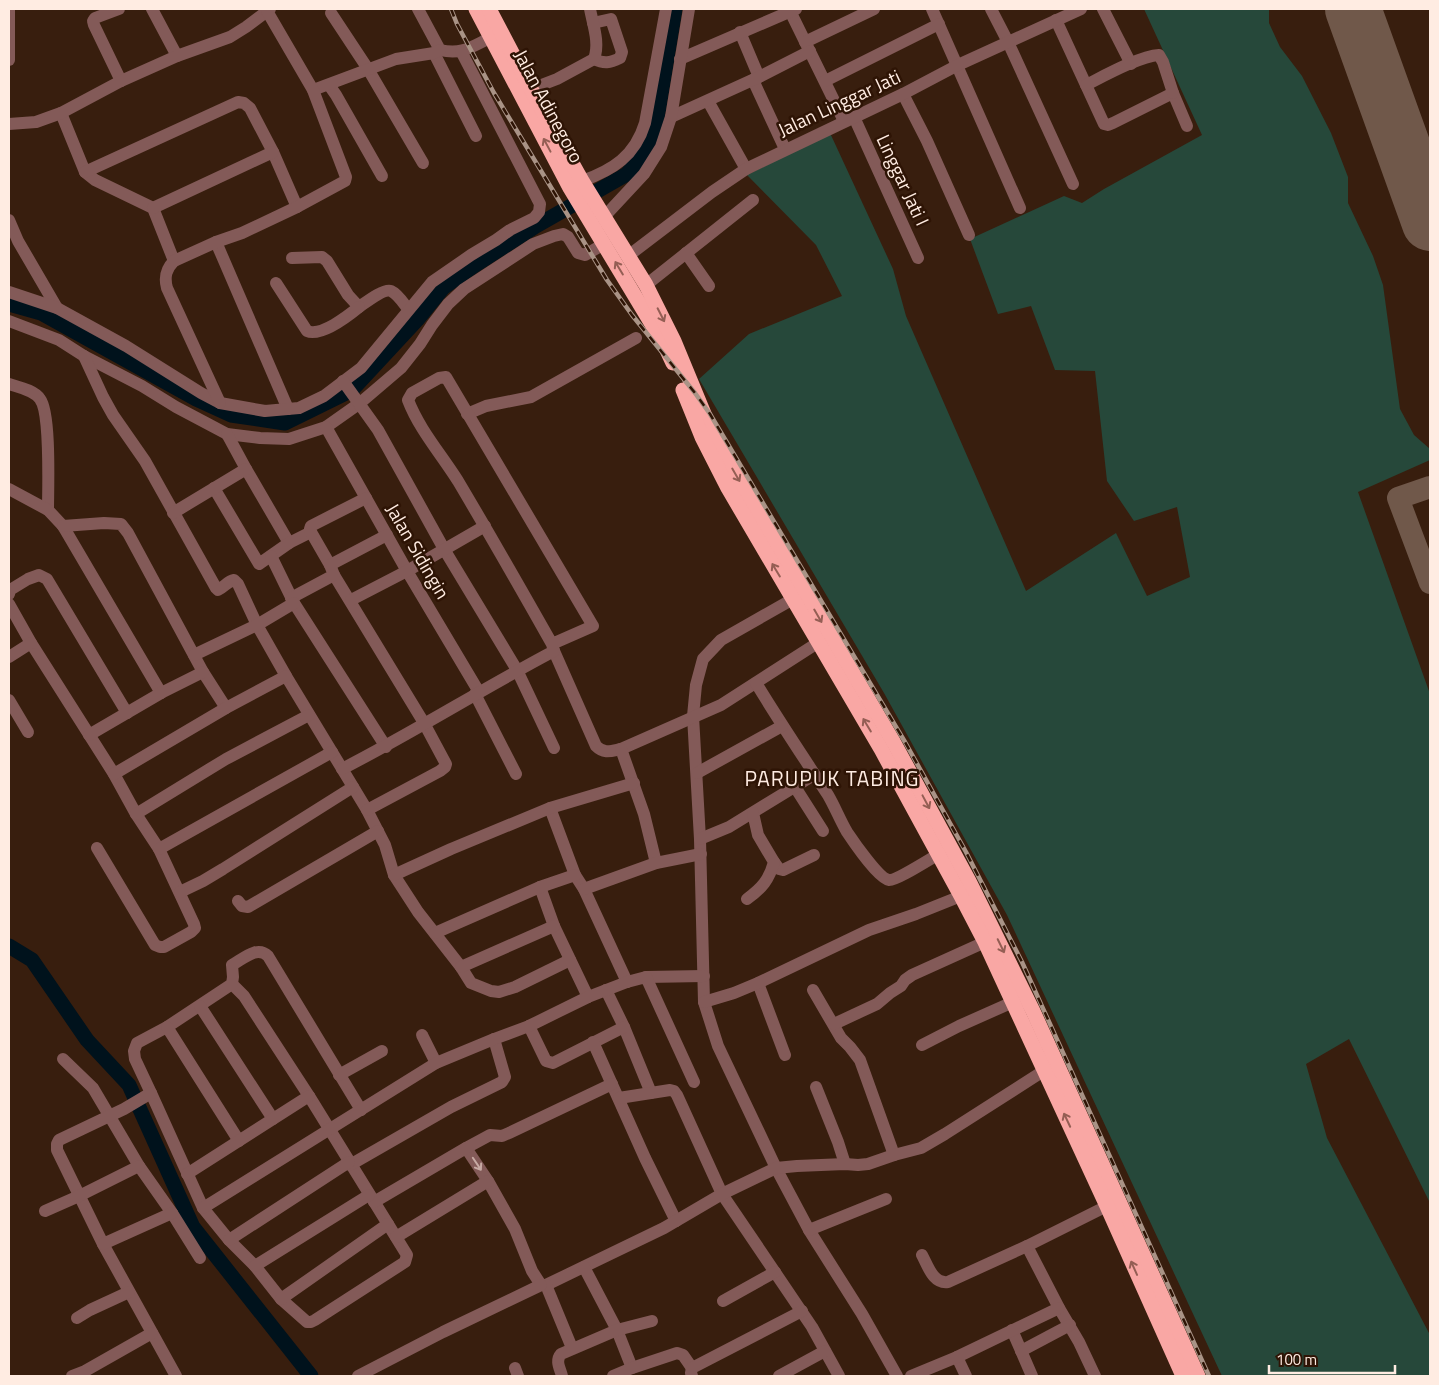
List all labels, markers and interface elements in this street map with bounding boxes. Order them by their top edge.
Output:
street label: Jalan Adinegoro [507,44,592,168]
street label: Jalan Linggar Jati [773,61,905,144]
street label: Linggar Jati I [870,129,937,230]
one-way arrow [542,139,552,153]
one-way arrow [613,262,623,276]
one-way arrow [656,308,666,323]
one-way arrow [732,468,742,482]
street label: Jalan Sidingin [379,497,458,604]
one-way arrow [771,564,781,578]
one-way arrow [814,608,824,622]
one-way arrow [862,719,872,733]
district label: PARUPUK TABING [744,762,920,794]
one-way arrow [921,794,931,809]
one-way arrow [997,938,1006,953]
one-way arrow [1062,1113,1072,1128]
one-way arrow [472,1157,482,1171]
one-way arrow [1129,1261,1139,1276]
scale bar [1269,1342,1395,1374]
text: 100 m [1276,1348,1317,1371]

